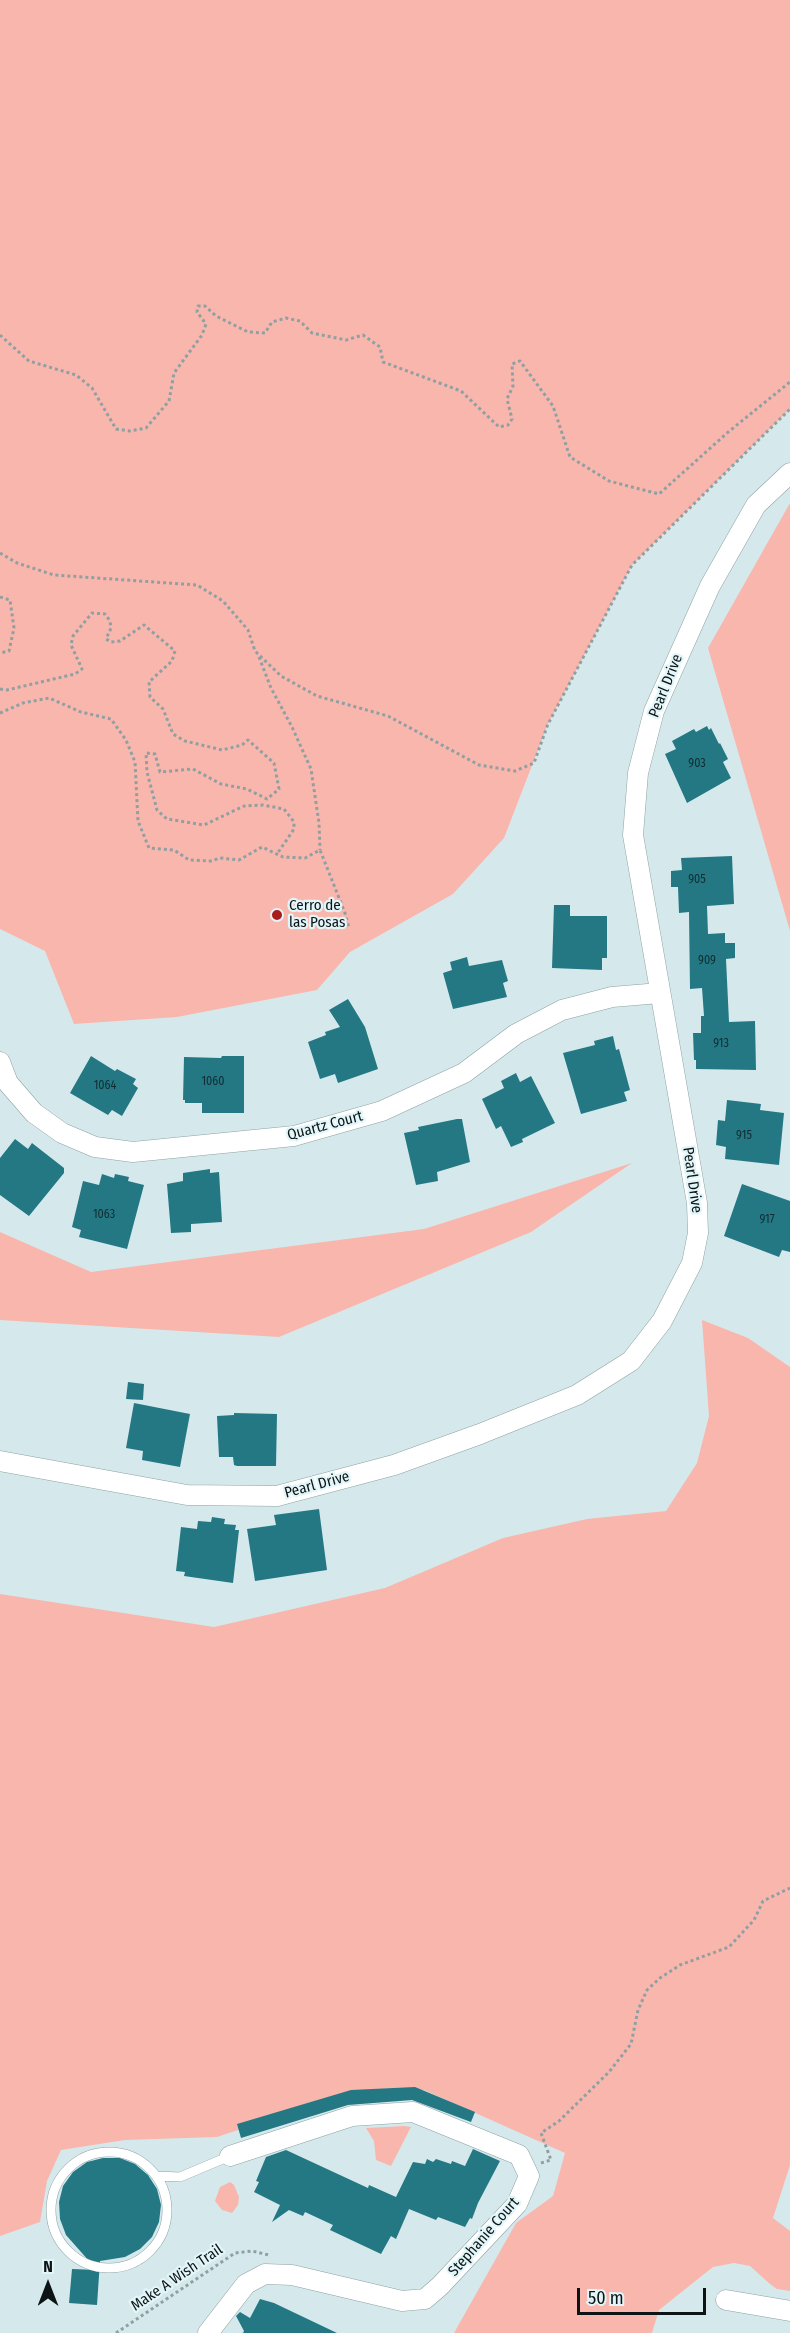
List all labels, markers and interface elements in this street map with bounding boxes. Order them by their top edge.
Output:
street label: Pearl Drive [645,652,687,720]
house number: 903 [688,757,706,771]
house number: 905 [688,873,706,887]
place label: Cerro de las Posas [289,897,345,932]
marker: Cerro de las Posas [270,908,284,922]
house number: 909 [698,954,716,968]
house number: 913 [713,1037,729,1051]
house number: 1060 [201,1075,225,1089]
house number: 1064 [94,1079,116,1093]
street label: Quartz Court [285,1107,365,1145]
house number: 915 [736,1129,752,1143]
street label: Pearl Drive [678,1146,706,1214]
house number: 1063 [93,1208,115,1222]
house number: 917 [759,1213,775,1227]
street label: Pearl Drive [283,1468,351,1502]
street label: Stephanie Court [445,2194,523,2280]
street label: Make A Wish Trail [128,2241,226,2315]
north arrow [18,2255,78,2315]
text: N [43,2257,53,2276]
scale bar [580,2276,709,2314]
text: 50 m [588,2287,624,2309]

